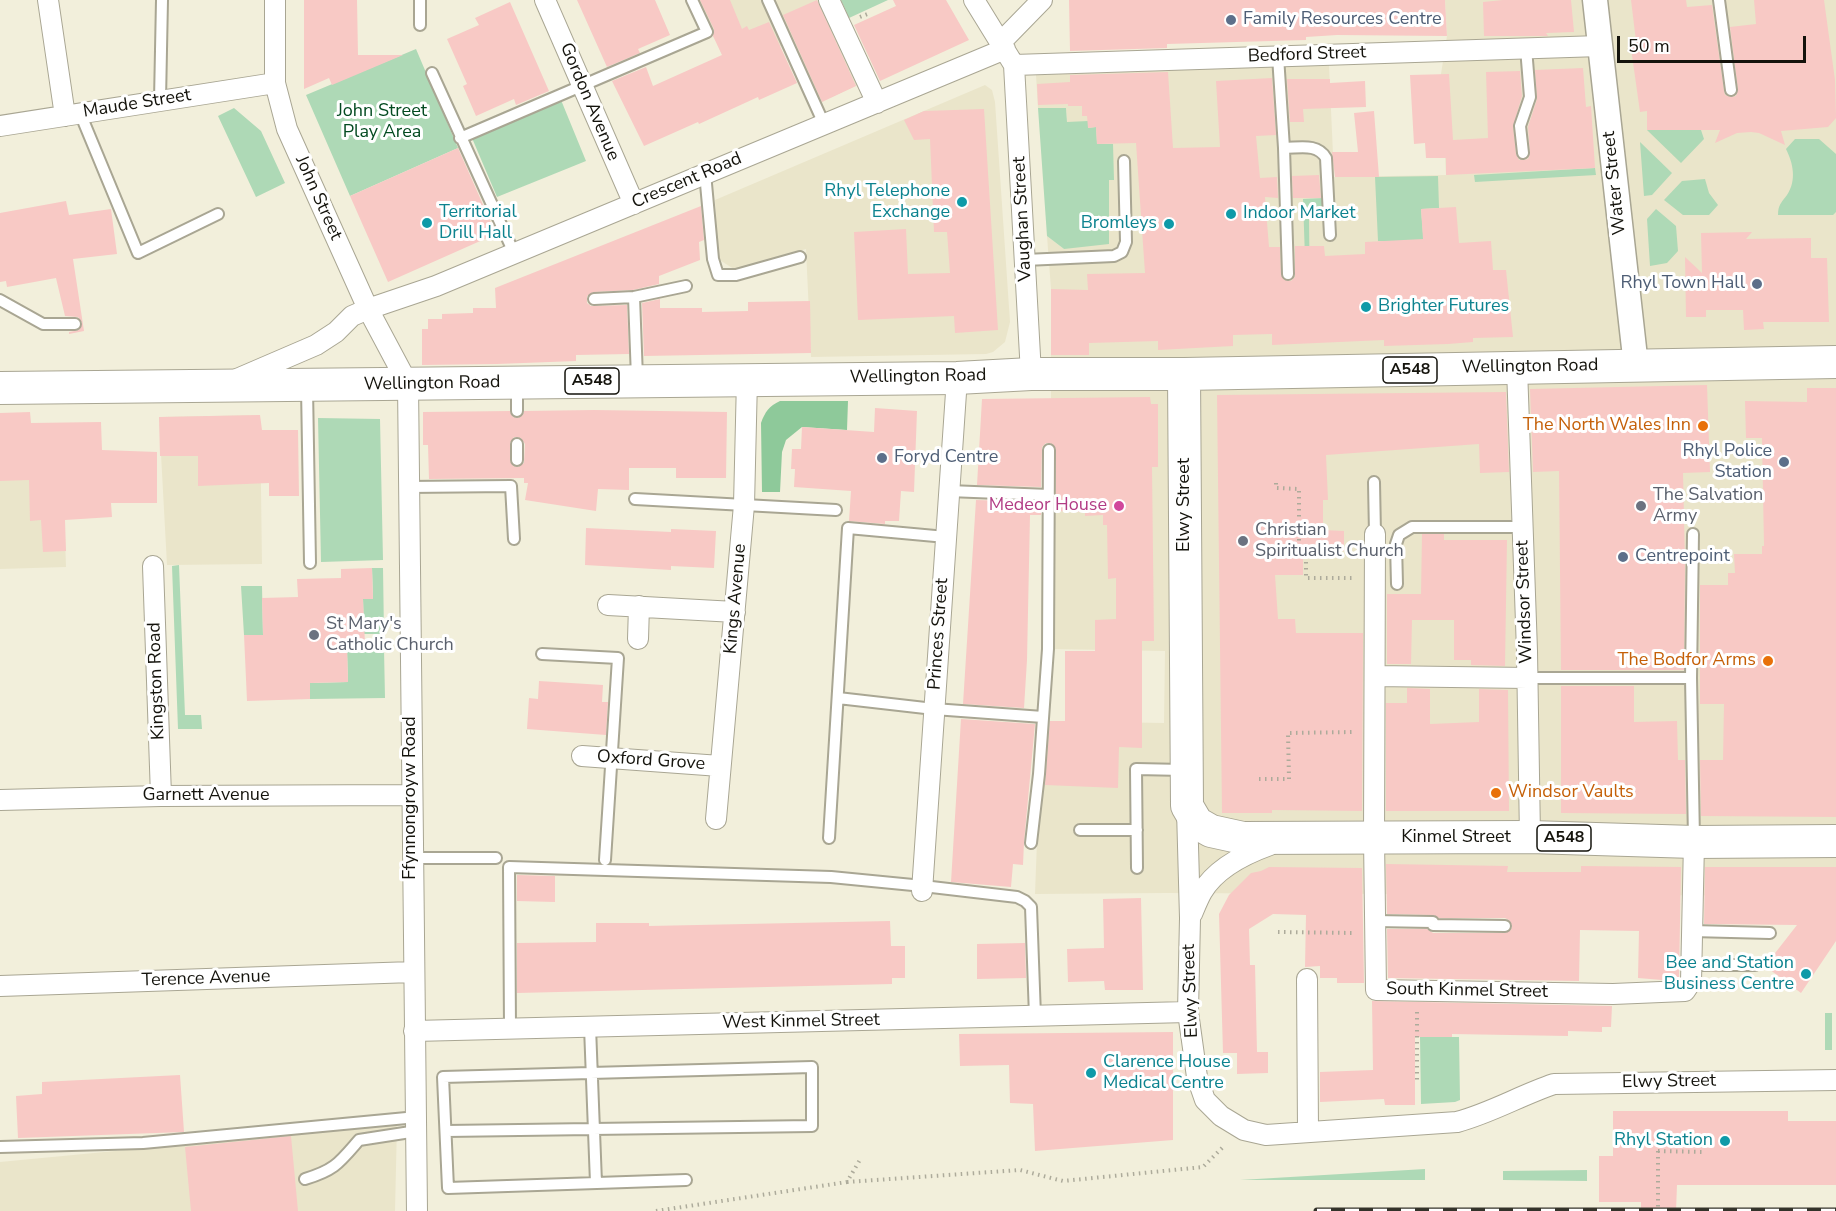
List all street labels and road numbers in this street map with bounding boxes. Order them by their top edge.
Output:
street label: Gordon Avenue [554,40,624,164]
street label: Bedford Street [1247,42,1367,68]
street label: Maude Street [82,85,192,123]
street label: Water Street [1599,130,1631,236]
street label: Crescent Road [629,148,745,214]
street label: John Street [290,152,346,244]
street label: Vaughan Street [1009,156,1037,282]
street label: Wellington Road [1461,355,1599,379]
road number: A548 [1383,357,1437,383]
street label: Wellington Road [849,365,987,389]
road number: A548 [565,368,619,394]
street label: Wellington Road [363,372,501,396]
street label: Elwy Street [1174,458,1196,552]
street label: Windsor Street [1512,540,1538,664]
street label: Kings Avenue [720,543,752,655]
street label: Princes Street [924,577,954,691]
street label: Kingston Road [144,622,170,740]
street label: Ffynnongroyw Road [400,716,422,880]
street label: Oxford Grove [596,746,706,776]
street label: Garnett Avenue [142,785,270,807]
road number: A548 [1537,825,1591,851]
street label: Kinmel Street [1401,827,1511,849]
street label: Elwy Street [1179,944,1203,1038]
street label: Terence Avenue [141,966,271,992]
street label: South Kinmel Street [1386,979,1548,1003]
street label: West Kinmel Street [722,1010,880,1034]
street label: Elwy Street [1622,1070,1716,1094]

